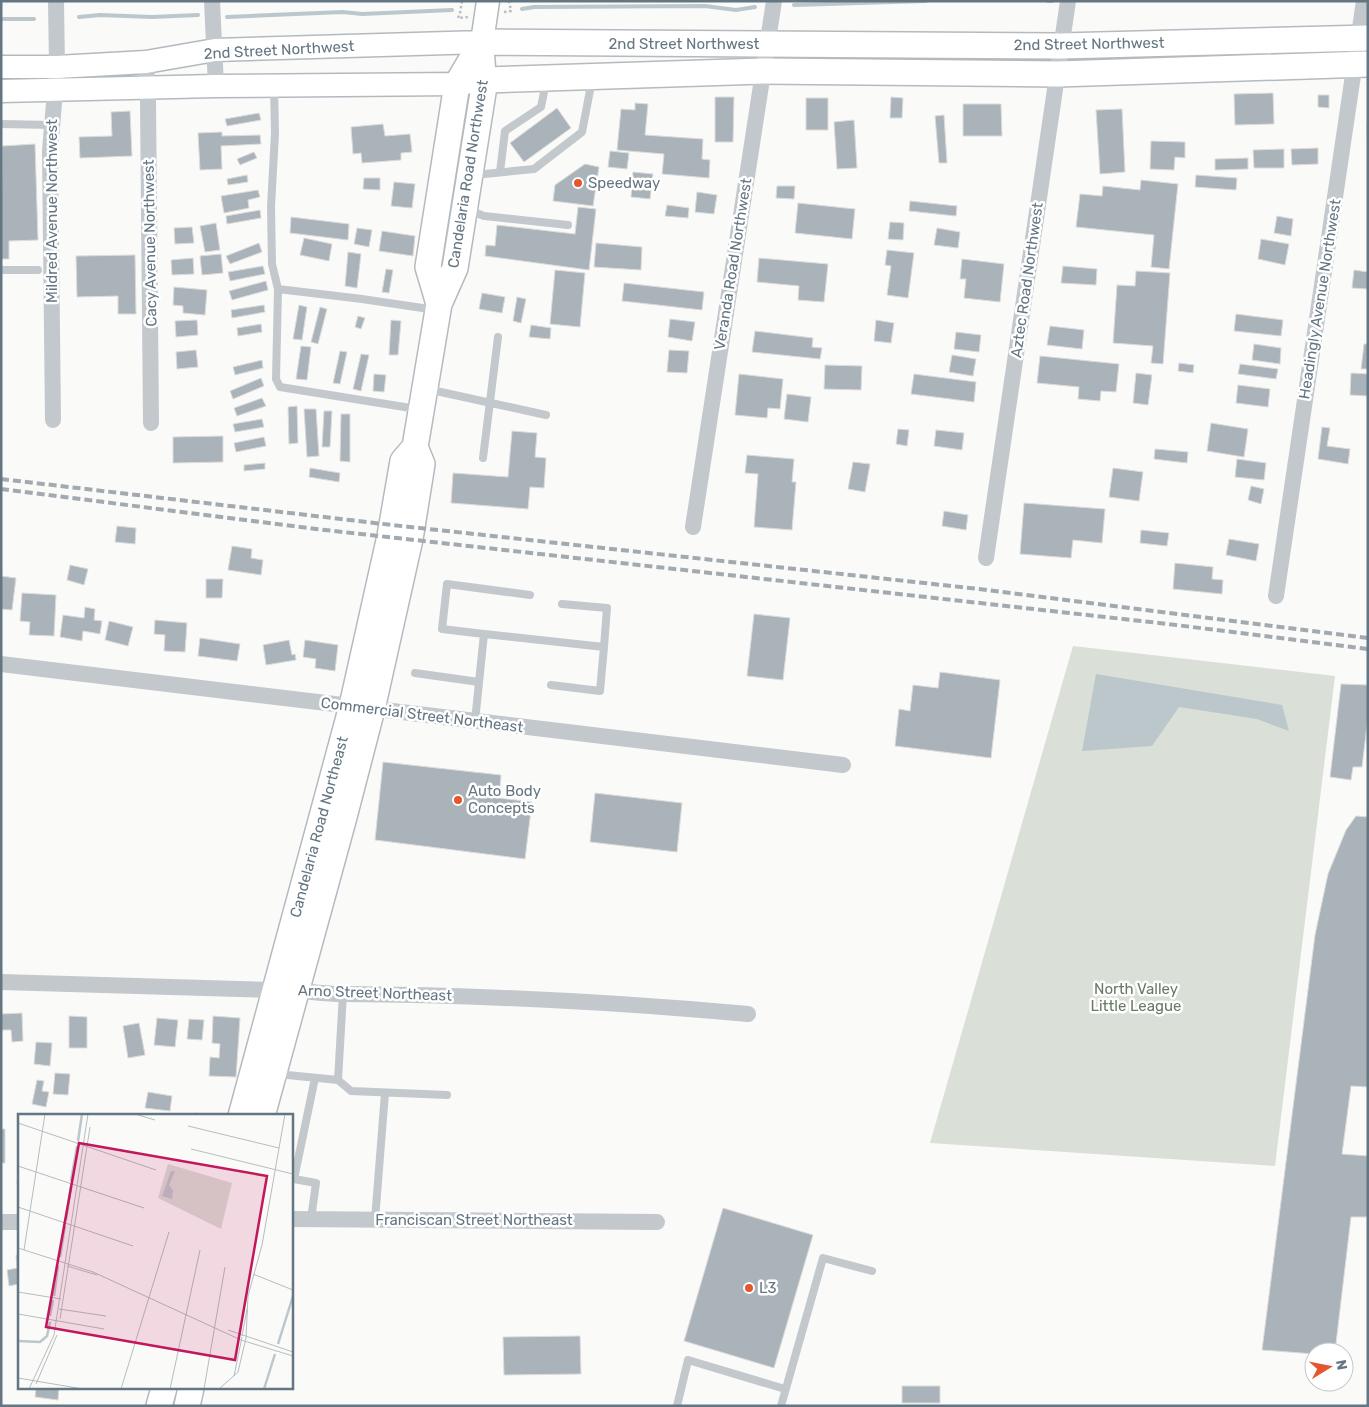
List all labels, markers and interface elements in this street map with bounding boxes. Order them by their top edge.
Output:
street label: 2nd Street Northwest [1013,34,1165,54]
street label: 2nd Street Northwest [609,35,760,53]
street label: 2nd Street Northwest [203,37,355,63]
street label: Candelaria Road Northwest [444,78,492,269]
street label: Mildred Avenue Northwest [43,119,61,303]
street label: Cacy Avenue Northwest [140,159,160,327]
place label: Speedway [588,174,660,192]
marker: Speedway [572,177,584,189]
street label: Veranda Road Northwest [711,177,756,351]
street label: Headingly Avenue Northwest [1295,198,1345,400]
street label: Aztec Road Northwest [1007,201,1047,359]
street label: Commercial Street Northeast [320,694,524,736]
street label: Candelaria Road Northeast [286,734,352,920]
place label: Auto Body Concepts [468,782,541,817]
marker: Auto Body Concepts [452,794,464,806]
park label: North Valley Little League [1091,980,1181,1015]
street label: Arno Street Northeast [298,981,452,1005]
inset map [18,1114,292,1390]
street label: Franciscan Street Northeast [375,1211,573,1229]
place label: L3 [759,1279,776,1297]
marker: L3 [743,1282,755,1294]
north arrow [1304,1342,1354,1392]
text: N [1332,1358,1351,1371]

